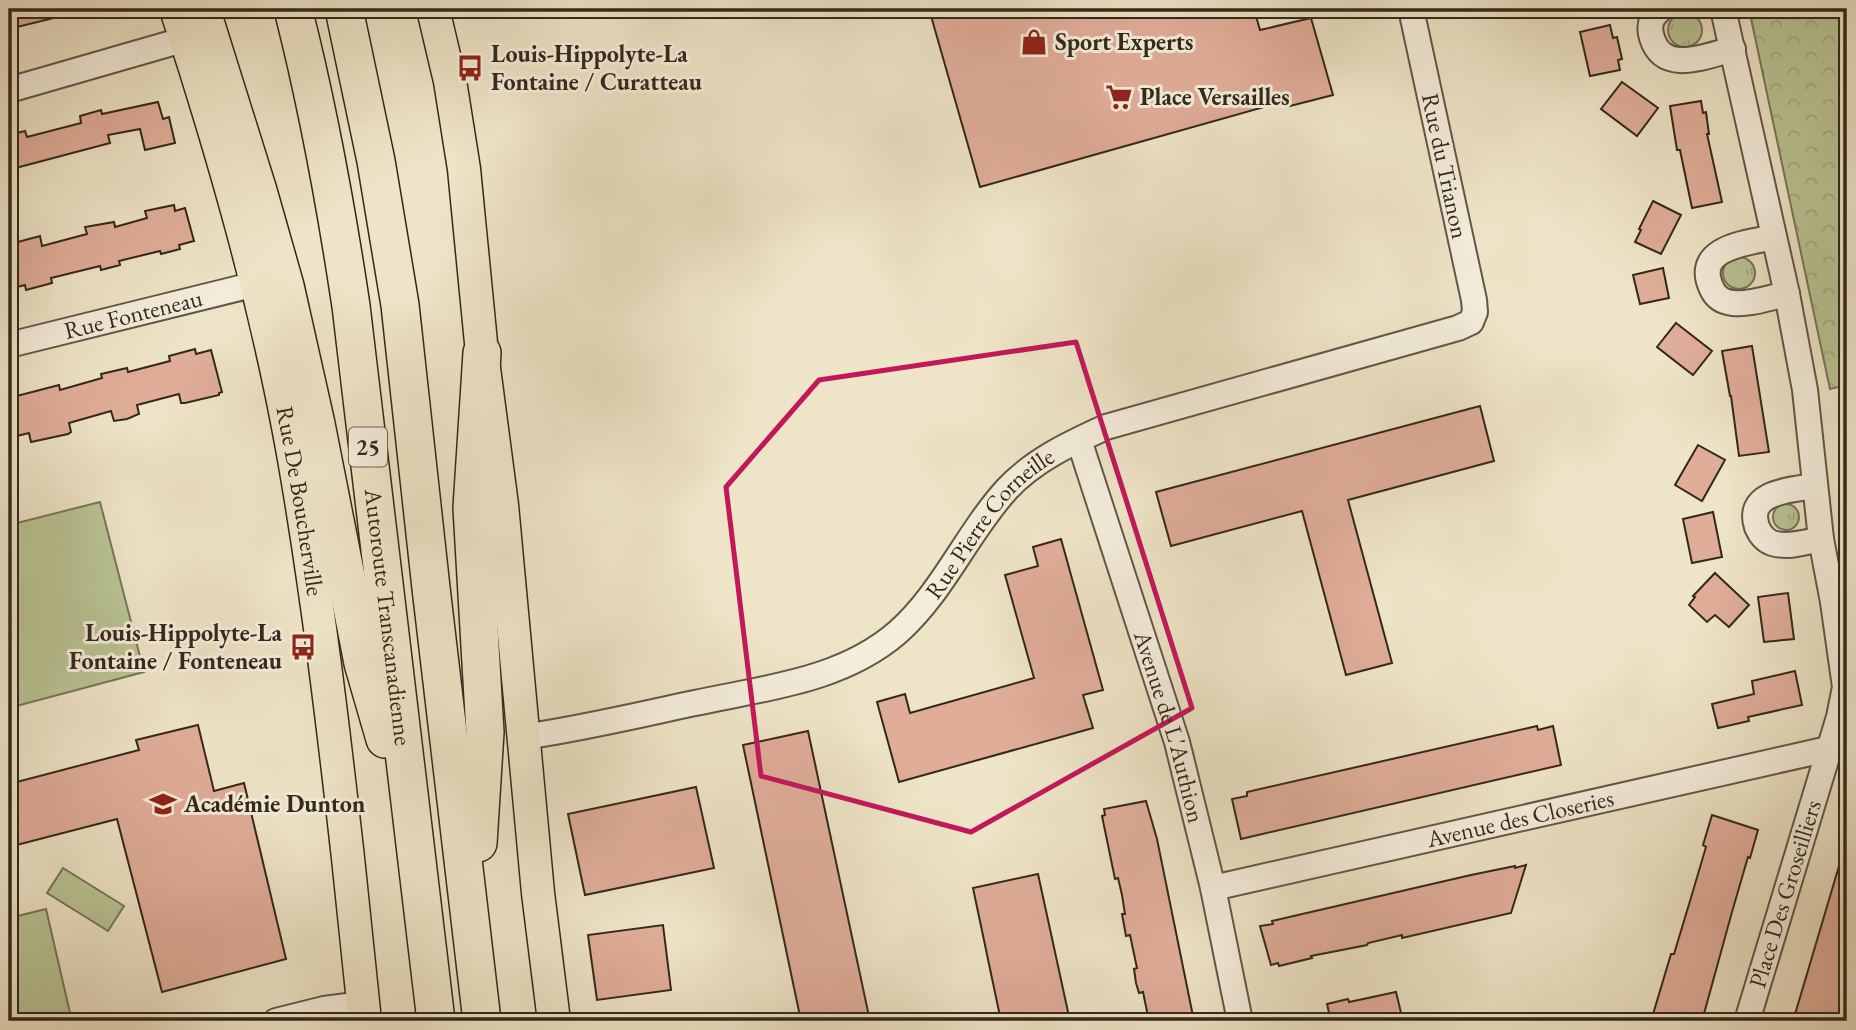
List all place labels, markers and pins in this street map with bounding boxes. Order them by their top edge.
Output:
place label: Sport Experts [1055,26,1194,57]
shop icon: Sport Experts [1019,27,1049,57]
place label: Louis-Hippolyte-La Fontaine / Curatteau [491,38,703,97]
bus stop icon: Louis-Hippolyte-La Fontaine / Curatteau [455,53,485,83]
place label: Place Versailles [1140,81,1290,112]
supermarket icon: Place Versailles [1104,82,1134,112]
place label: Louis-Hippolyte-La Fontaine / Fonteneau [69,617,283,676]
bus stop icon: Louis-Hippolyte-La Fontaine / Fonteneau [288,632,318,662]
place label: Académie Dunton [183,788,366,819]
school or university icon: Académie Dunton [148,789,178,819]

